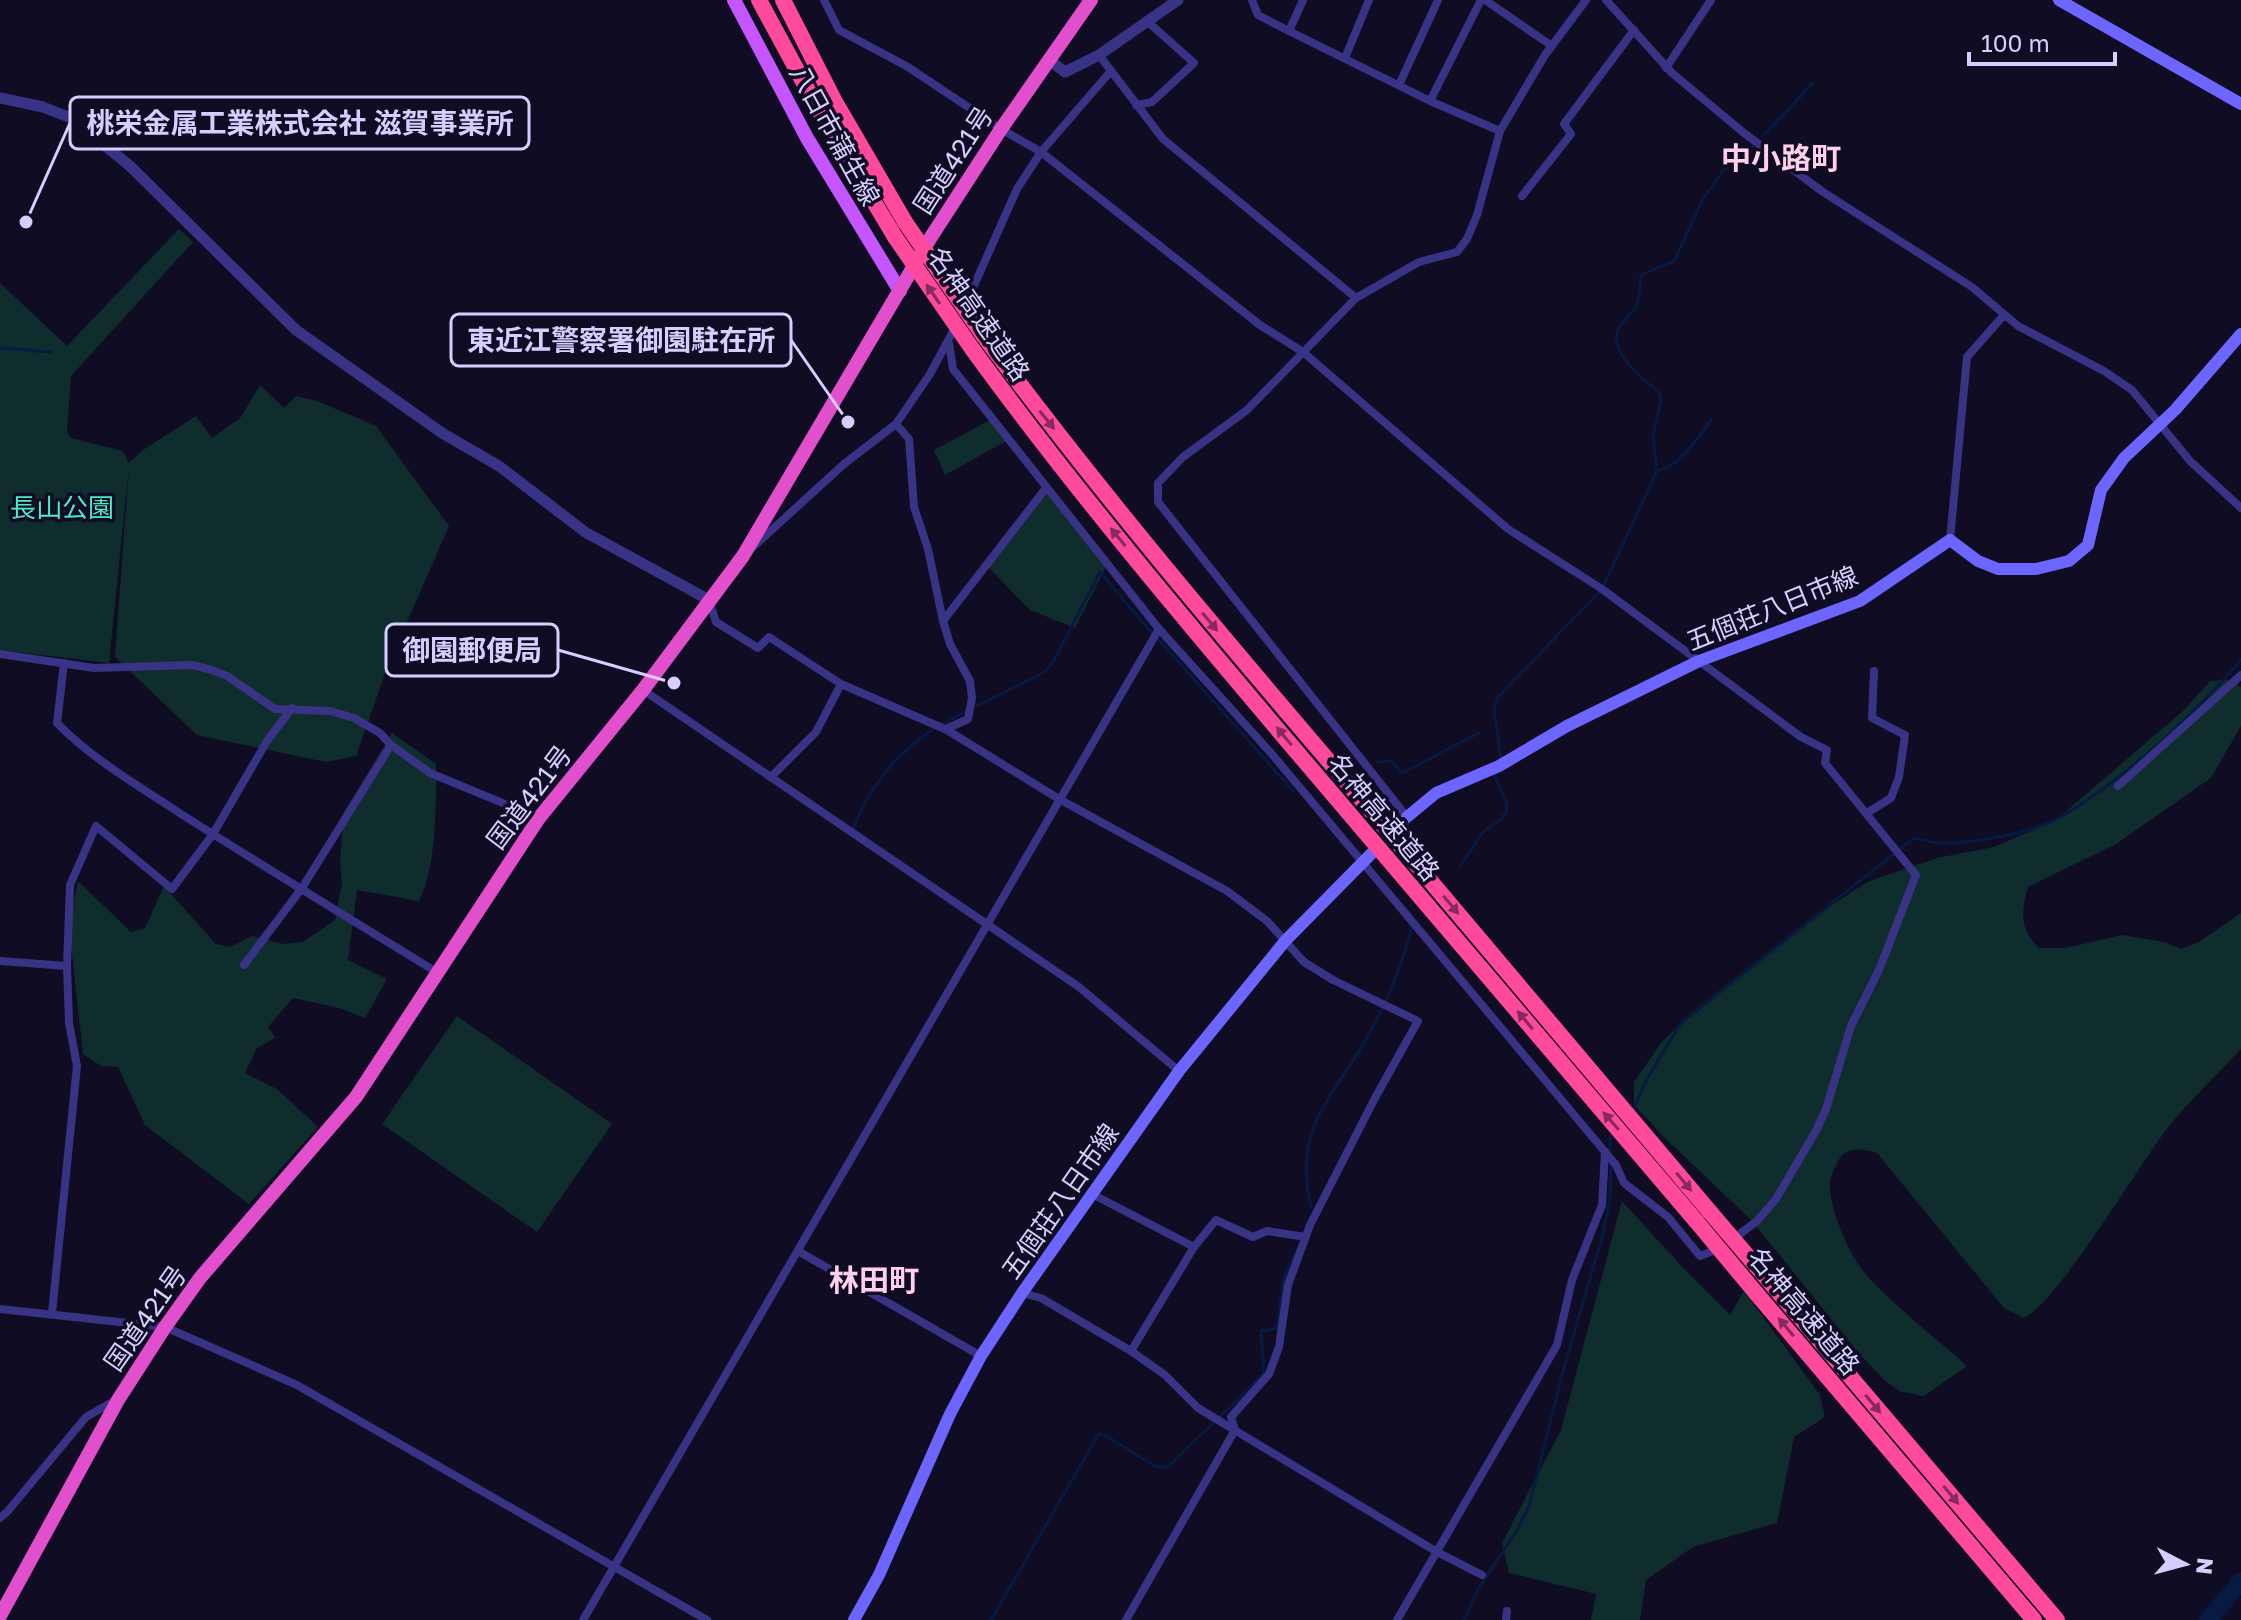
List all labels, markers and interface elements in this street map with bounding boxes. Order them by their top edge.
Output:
scale bar [1969,16,2115,66]
text: 100 m [1981,28,2050,57]
street label: 八日市蒲生線 [784,59,886,211]
callout: 桃栄金属工業株式会社 滋賀事業所 [70,97,529,149]
street label: 国道421号 [907,101,999,219]
text: 桃栄金属工業株式会社 滋賀事業所 [86,106,514,139]
district label: 中小路町 [1721,140,1841,176]
street label: 名神高速道路 [922,241,1036,387]
one-way arrow [926,284,941,305]
callout: 東近江警察署御園駐在所 [451,314,791,366]
text: 東近江警察署御園駐在所 [467,323,775,356]
one-way arrow [1038,410,1054,430]
park label: 長山公園 [10,492,114,523]
one-way arrow [1110,527,1127,547]
street label: 五個荘八日市線 [1682,560,1862,656]
one-way arrow [1201,611,1218,631]
callout: 御園郵便局 [386,624,558,676]
text: 御園郵便局 [402,633,542,666]
one-way arrow [1276,727,1293,747]
street label: 国道421号 [480,739,578,855]
street label: 名神高速道路 [1322,747,1446,887]
one-way arrow [1442,895,1459,915]
one-way arrow [1517,1010,1534,1030]
one-way arrow [1603,1111,1620,1131]
street label: 五個荘八日市線 [995,1118,1125,1284]
one-way arrow [1675,1171,1692,1191]
street label: 名神高速道路 [1742,1241,1866,1381]
street label: 国道421号 [97,1259,193,1377]
district label: 林田町 [829,1262,919,1298]
one-way arrow [1778,1317,1795,1337]
one-way arrow [1864,1394,1881,1414]
one-way arrow [1941,1486,1959,1505]
north arrow [2145,1524,2225,1604]
text: N [2191,1556,2220,1576]

